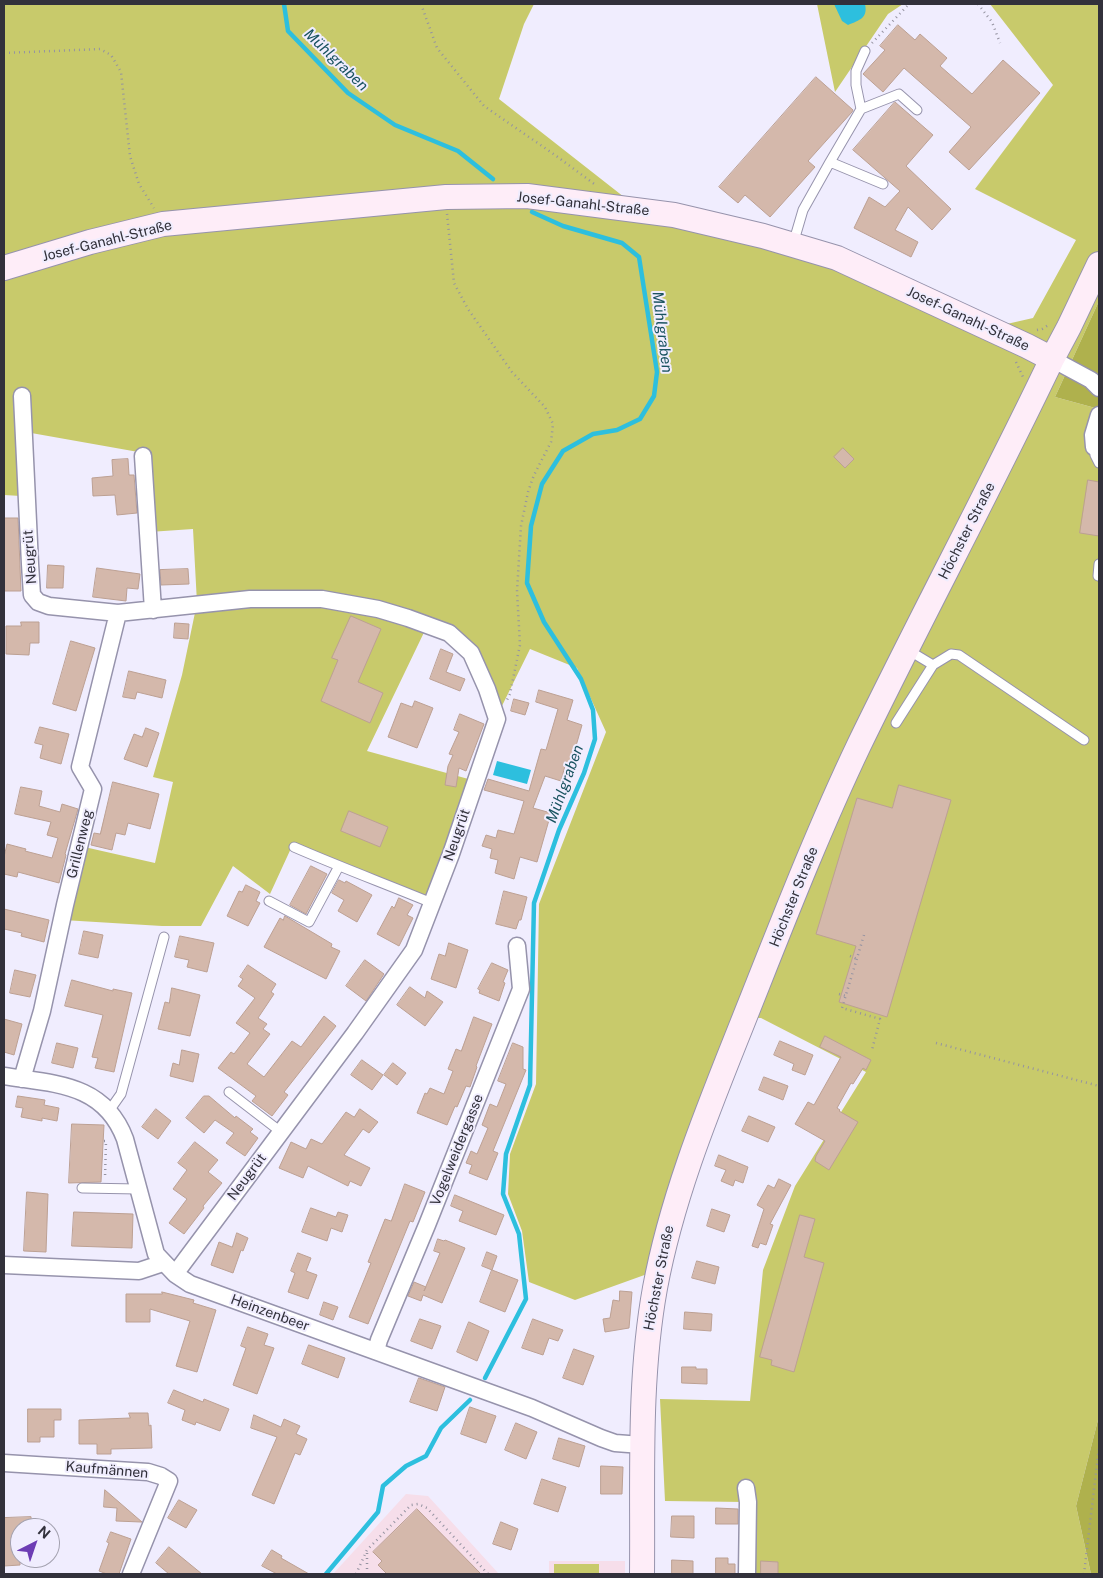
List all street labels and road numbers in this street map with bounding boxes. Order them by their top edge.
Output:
street label: Josef-Ganahl-Straße [516,189,650,219]
street label: Josef-Ganahl-Straße [40,217,174,265]
street label: Josef-Ganahl-Straße [904,283,1032,355]
street label: Höchster Straße [935,480,999,582]
street label: Neugrüt [20,529,40,585]
street label: Neugrüt [440,807,474,863]
street label: Grillenweg [63,808,97,880]
street label: Höchster Straße [766,844,822,950]
street label: Vogelweidergasse [427,1092,487,1208]
street label: Neugrüt [224,1150,270,1204]
street label: Höchster Straße [641,1224,677,1332]
street label: Heinzenbeer [228,1291,312,1335]
street label: Kaufmännen [65,1458,149,1482]

